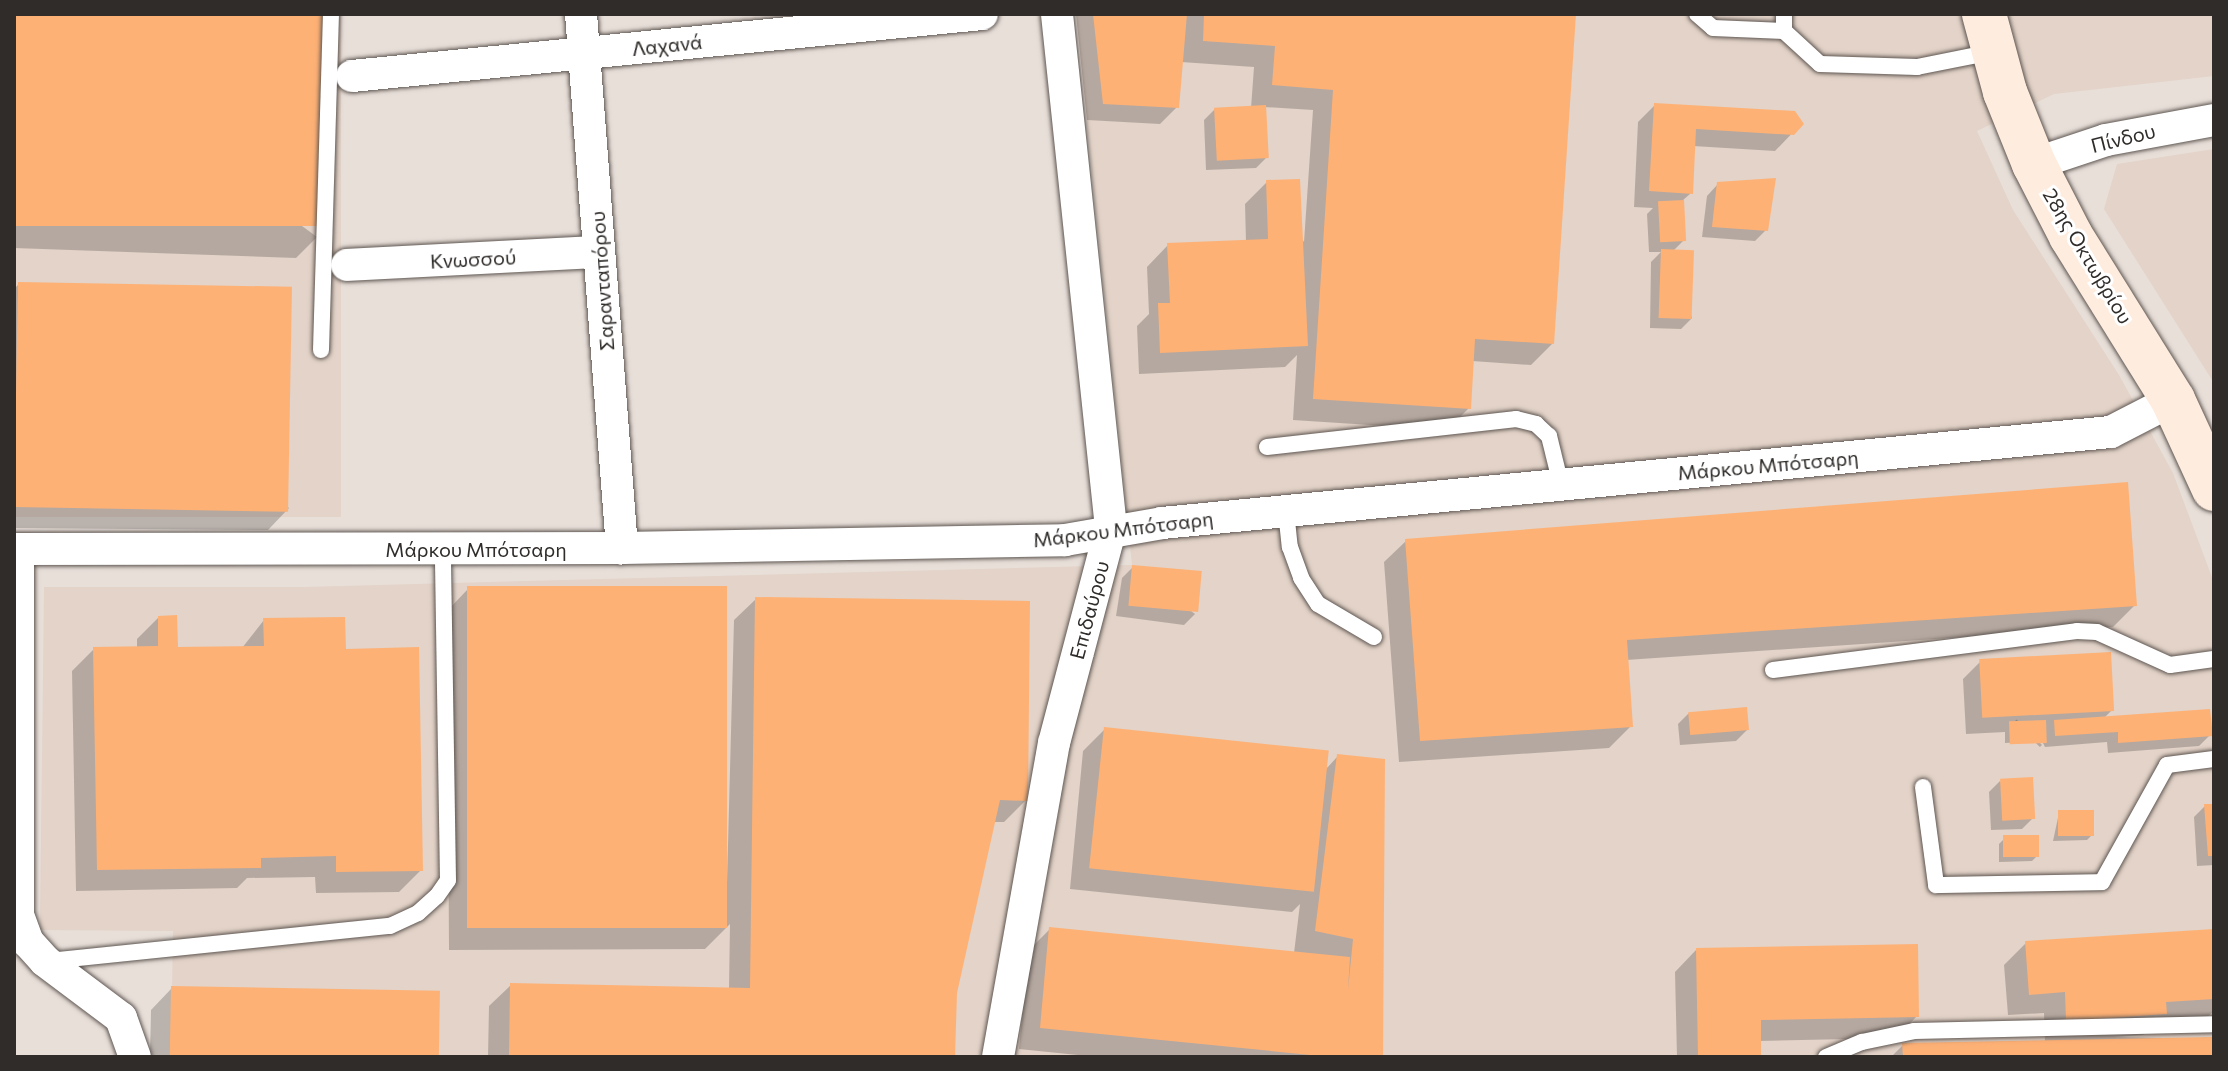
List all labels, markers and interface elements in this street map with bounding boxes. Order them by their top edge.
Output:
street label: Λαχανά [631,29,703,61]
street label: Πίνδου [2088,118,2158,158]
street label: 28ης Οκτωβρίου [2038,184,2138,328]
street label: Σαρανταπόρου [585,210,619,352]
street label: Κνωσσού [429,245,517,273]
street label: Μάρκου Μπότσαρη [1677,445,1859,485]
street label: Μάρκου Μπότσαρη [1032,506,1214,552]
street label: Μάρκου Μπότσαρη [385,537,567,561]
street label: Επιδαύρου [1064,558,1114,662]

